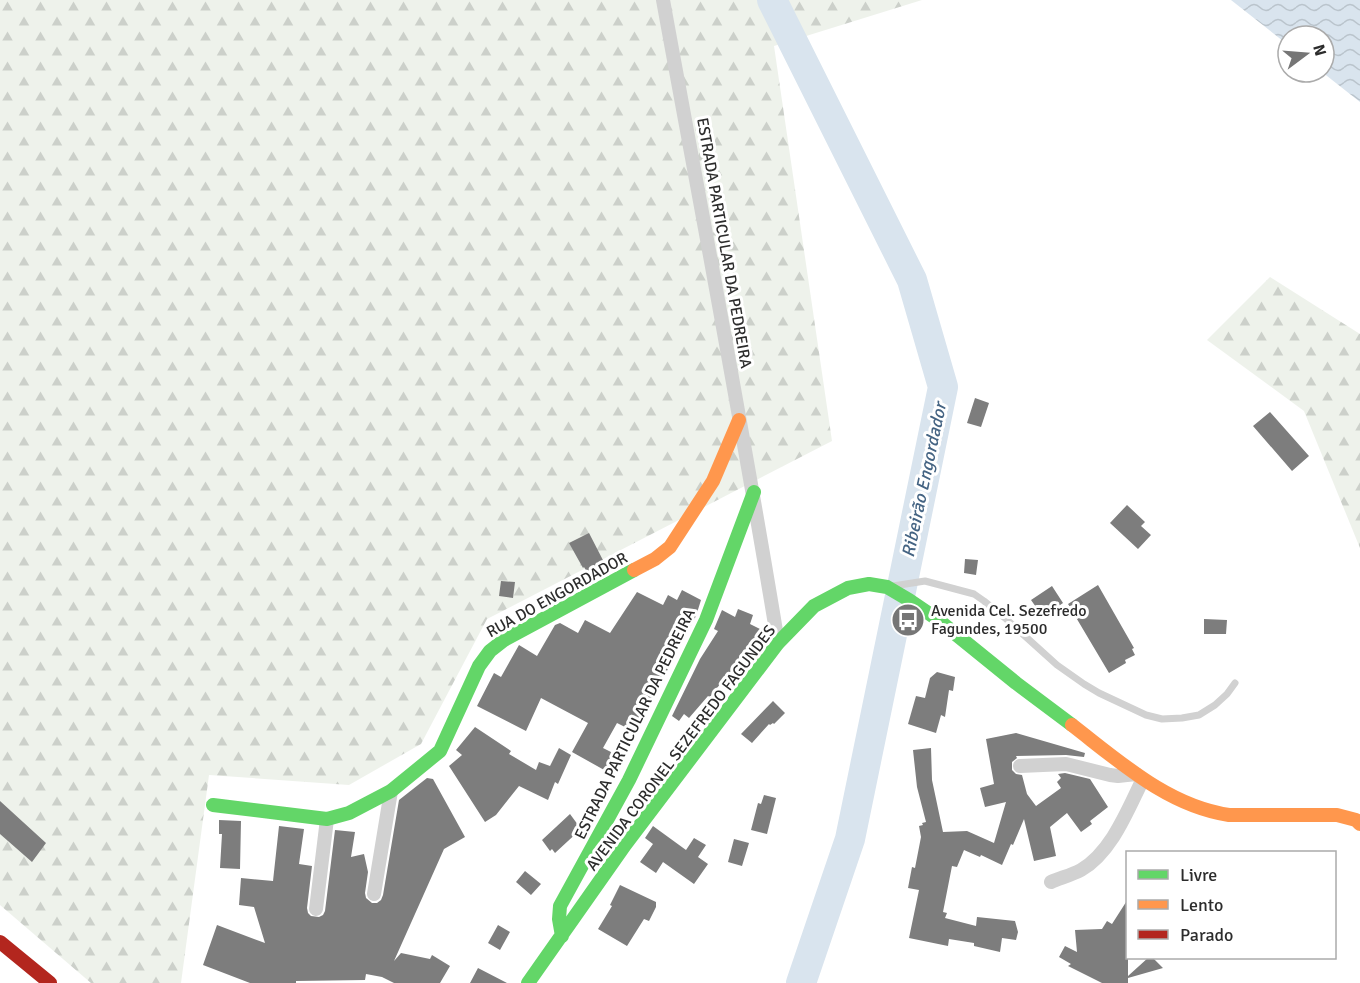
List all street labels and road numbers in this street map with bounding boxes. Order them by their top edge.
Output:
street label: ESTRADA PARTICULAR DA PEDREIRA [692,116,756,370]
street label: RUA DO ENGORDADOR [483,548,631,642]
street label: ESTRADA PARTICULAR DA PEDREIRA [570,605,700,843]
street label: AVENIDA CORONEL SEZEFREDO FAGUNDES [582,621,780,875]

